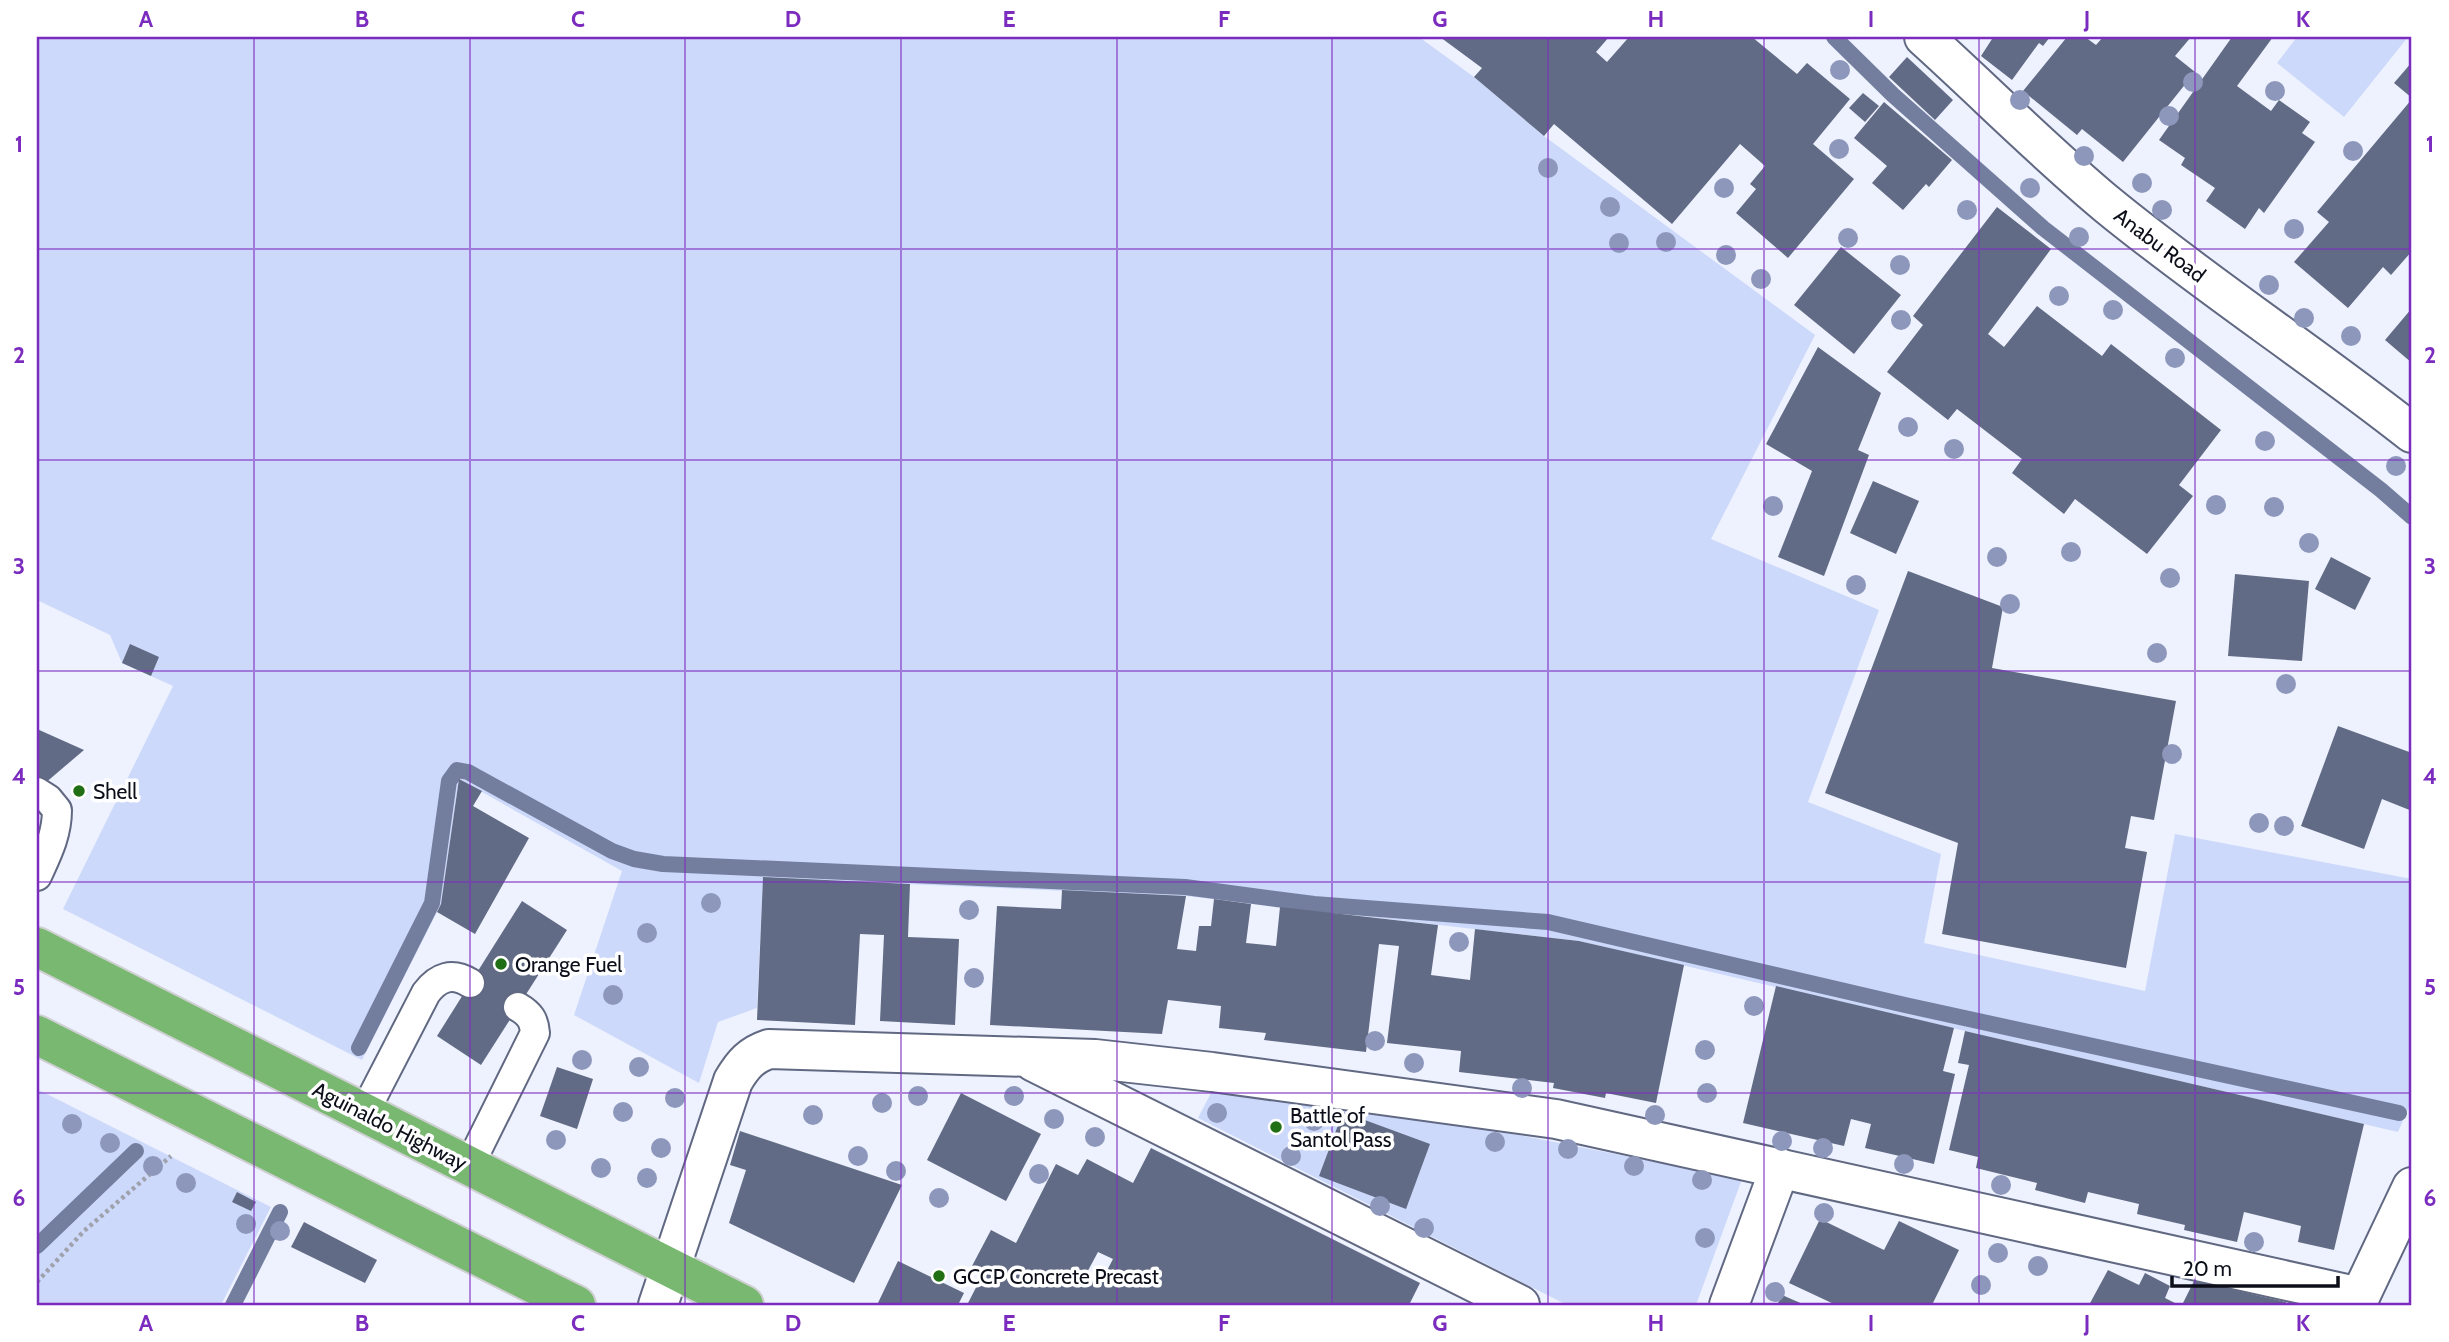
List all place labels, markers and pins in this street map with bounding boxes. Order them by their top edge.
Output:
place label: Shell [93,779,137,804]
marker: Shell [71,783,87,799]
place label: Orange Fuel [515,952,622,977]
marker: Orange Fuel [493,956,509,972]
place label: Battle of Santol Pass [1290,1103,1392,1152]
marker: Battle of Santol Pass [1268,1119,1284,1135]
place label: GCCP Concrete Precast [953,1264,1159,1289]
marker: GCCP Concrete Precast [931,1268,947,1284]

